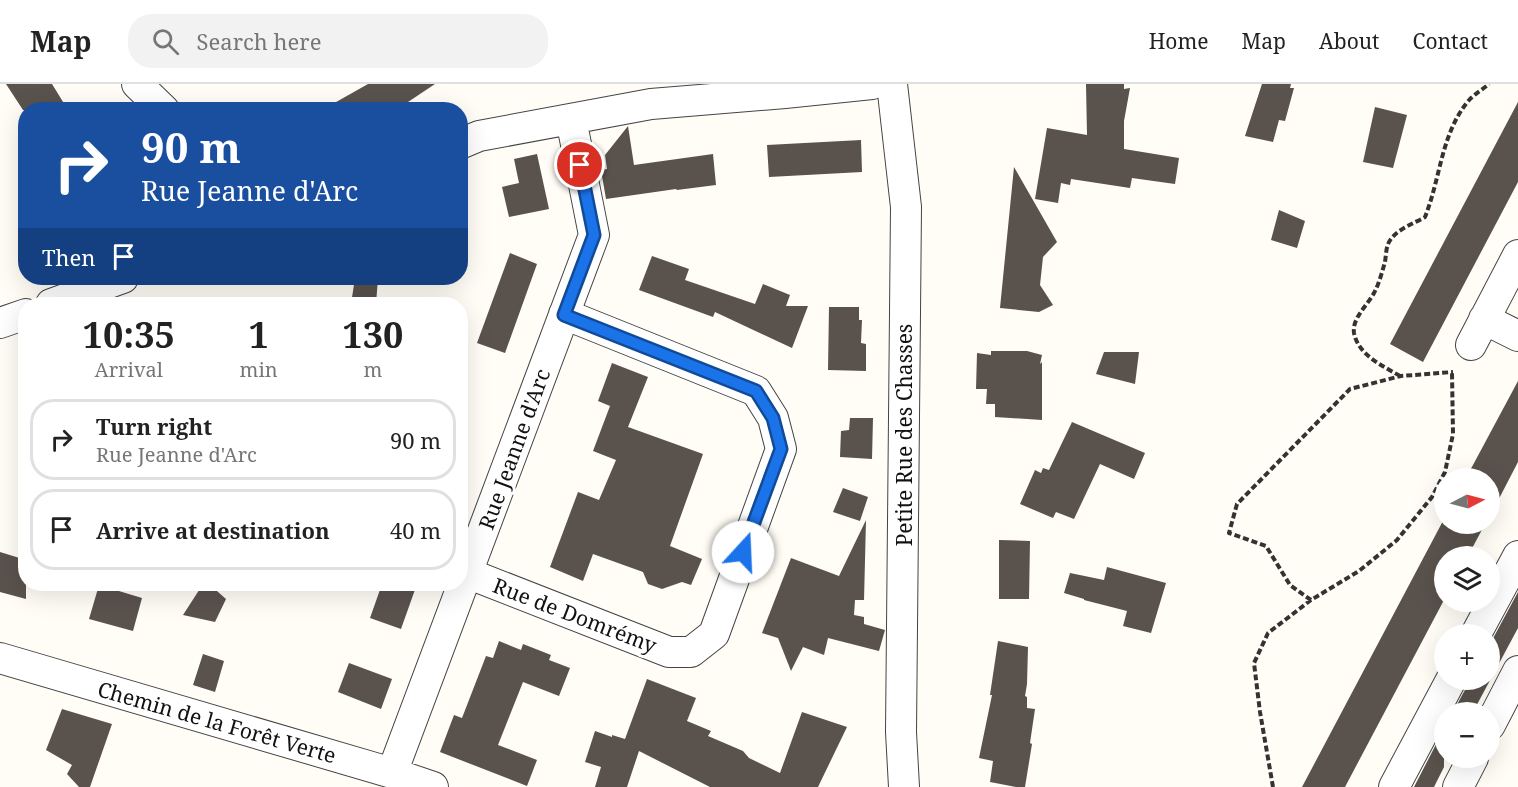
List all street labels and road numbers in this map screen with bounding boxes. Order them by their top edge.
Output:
street label: Petite Rue des Chasses [890,324,918,546]
street label: Rue Jeanne d'Arc [472,365,556,533]
street label: Rue de Domrémy [489,571,661,659]
street label: Chemin de la Forêt Verte [95,675,339,769]

